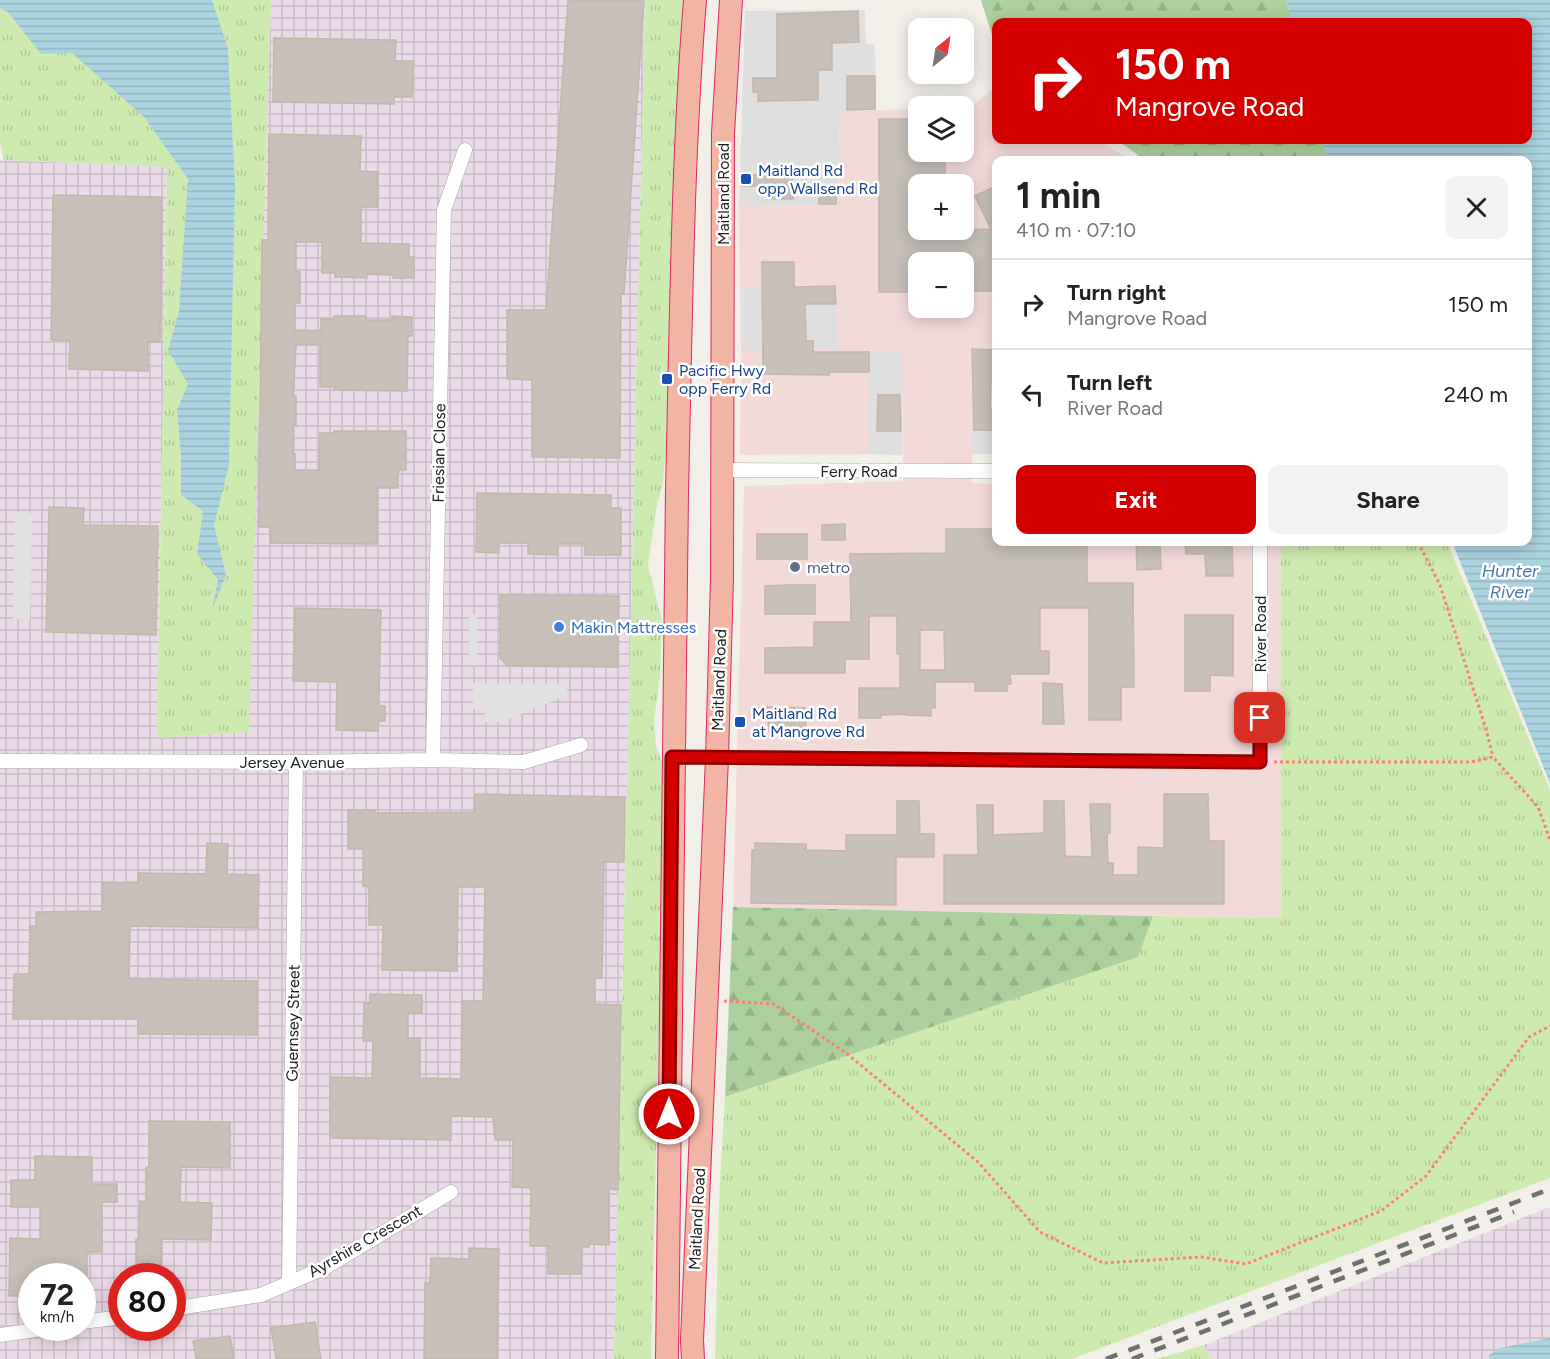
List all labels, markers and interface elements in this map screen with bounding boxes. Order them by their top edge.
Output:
north arrow [908,18,974,84]
map controls [908,18,974,318]
text: 150 m [1115,39,1231,90]
icon: right [1016,42,1094,120]
text: Mangrove Road [1115,90,1304,123]
button: layers [908,96,974,162]
street label: Maitland Road [714,143,733,245]
place label: Maitland Rd opp Wallsend Rd [758,161,878,198]
marker: Maitland Rd opp Wallsend Rd [739,172,753,186]
button: + [908,174,974,240]
text: 1 min [1016,174,1101,217]
button: close [1445,176,1508,239]
text: 410 m · 07:10 [1016,218,1136,242]
button: − [908,252,974,318]
text: Turn right [1067,279,1166,306]
icon: right [1016,288,1049,321]
text: 150 m [1448,291,1508,318]
text: Mangrove Road [1067,306,1207,330]
place label: Pacific Hwy opp Ferry Rd [679,361,771,398]
text: Turn left [1067,369,1153,396]
marker: Pacific Hwy opp Ferry Rd [660,372,674,386]
icon: left [1016,378,1049,411]
text: 240 m [1444,381,1508,408]
text: River Road [1067,396,1163,420]
street label: Friesian Close [429,403,449,503]
street label: Ferry Road [820,462,898,481]
button: Exit [1016,465,1256,534]
button: Share [1268,465,1508,534]
place label: metro [807,558,850,577]
marker: metro [788,560,802,574]
water label: Hunter River [1482,560,1539,603]
street label: River Road [1251,596,1270,672]
place label: Makin Mattresses [571,618,696,637]
marker: Makin Mattresses [552,620,566,634]
street label: Maitland Road [708,629,730,731]
pin [1234,692,1285,743]
icon: arrive [1243,701,1276,734]
place label: Maitland Rd at Mangrove Rd [752,704,865,741]
marker: Maitland Rd at Mangrove Rd [733,715,747,729]
street label: Jersey Avenue [240,753,345,772]
street label: Guernsey Street [282,964,304,1082]
position arrow [637,1082,701,1146]
street label: Maitland Road [685,1167,709,1271]
street label: Ayrshire Crescent [305,1201,425,1281]
speed limit sign: 80 [108,1263,186,1341]
text: 72 [40,1276,74,1313]
text: km/h [40,1308,74,1326]

